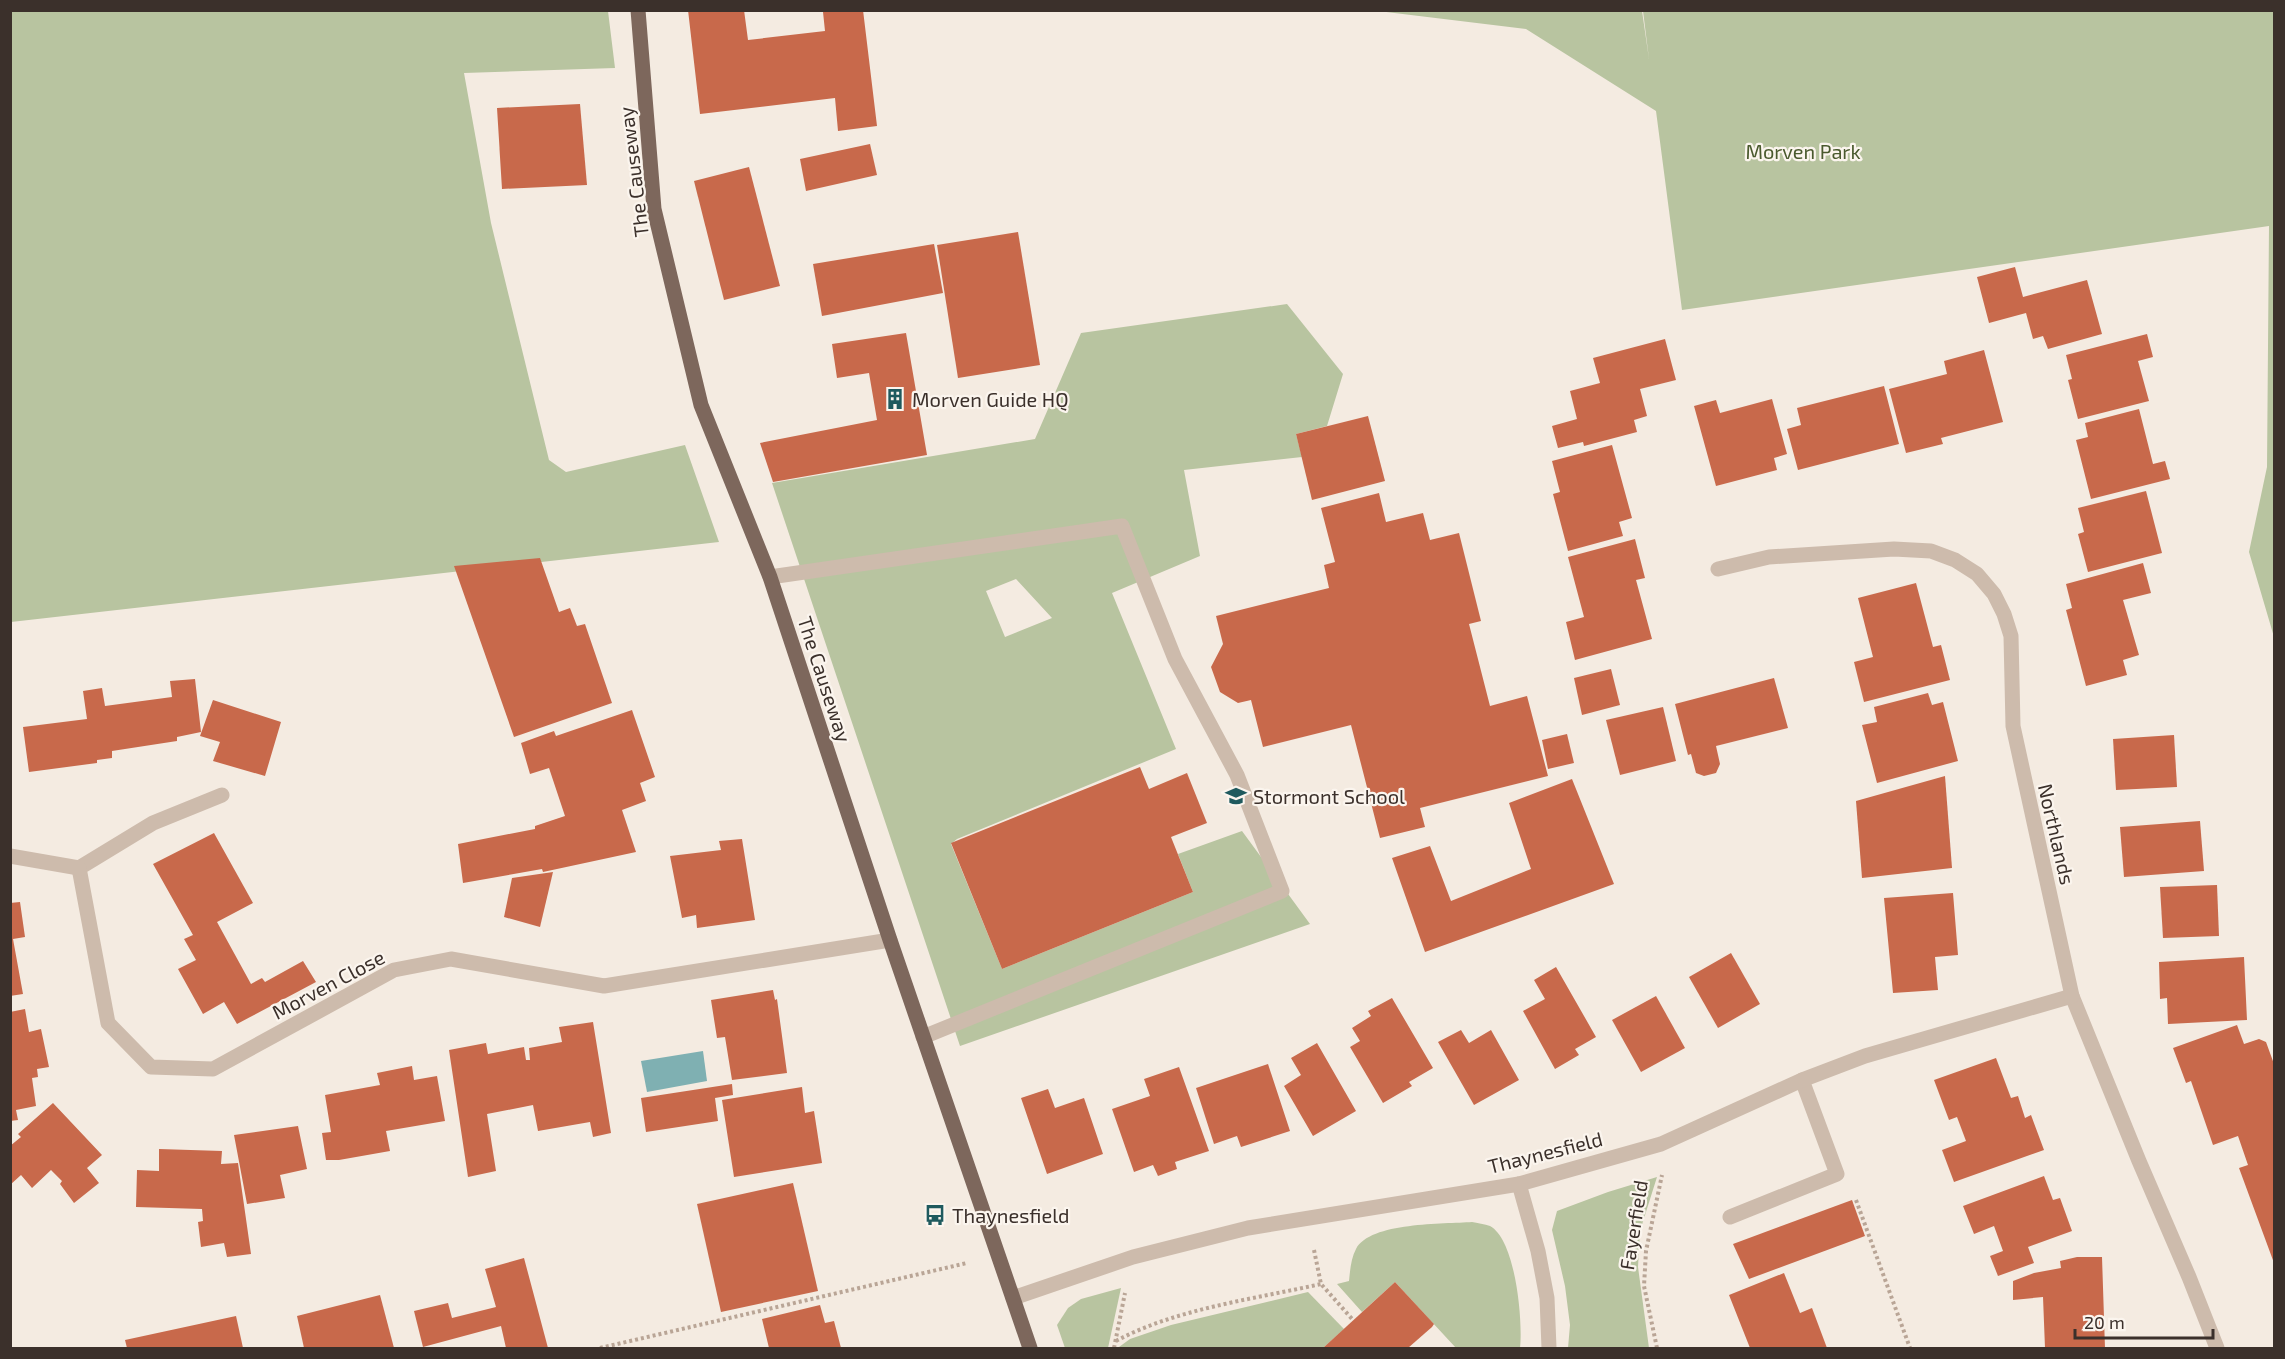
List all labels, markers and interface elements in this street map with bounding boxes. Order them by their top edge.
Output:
street label: The Causeway [613,105,653,239]
park label: Morven Park [1745,139,1861,163]
building icon: Morven Guide HQ [883,387,907,411]
place label: Morven Guide HQ [912,387,1069,411]
street label: The Causeway [793,613,857,745]
street label: Northlands [2034,781,2080,887]
school or university icon: Stormont School [1224,784,1248,808]
place label: Stormont School [1253,784,1405,808]
street label: Morven Close [268,944,388,1024]
street label: Thaynesfield [1485,1126,1605,1178]
street label: Fayerfield [1614,1178,1652,1272]
bus stop icon: Thaynesfield [923,1203,947,1227]
place label: Thaynesfield [952,1203,1070,1227]
scale bar [2075,1302,2213,1340]
text: 20 m [2084,1311,2125,1333]

